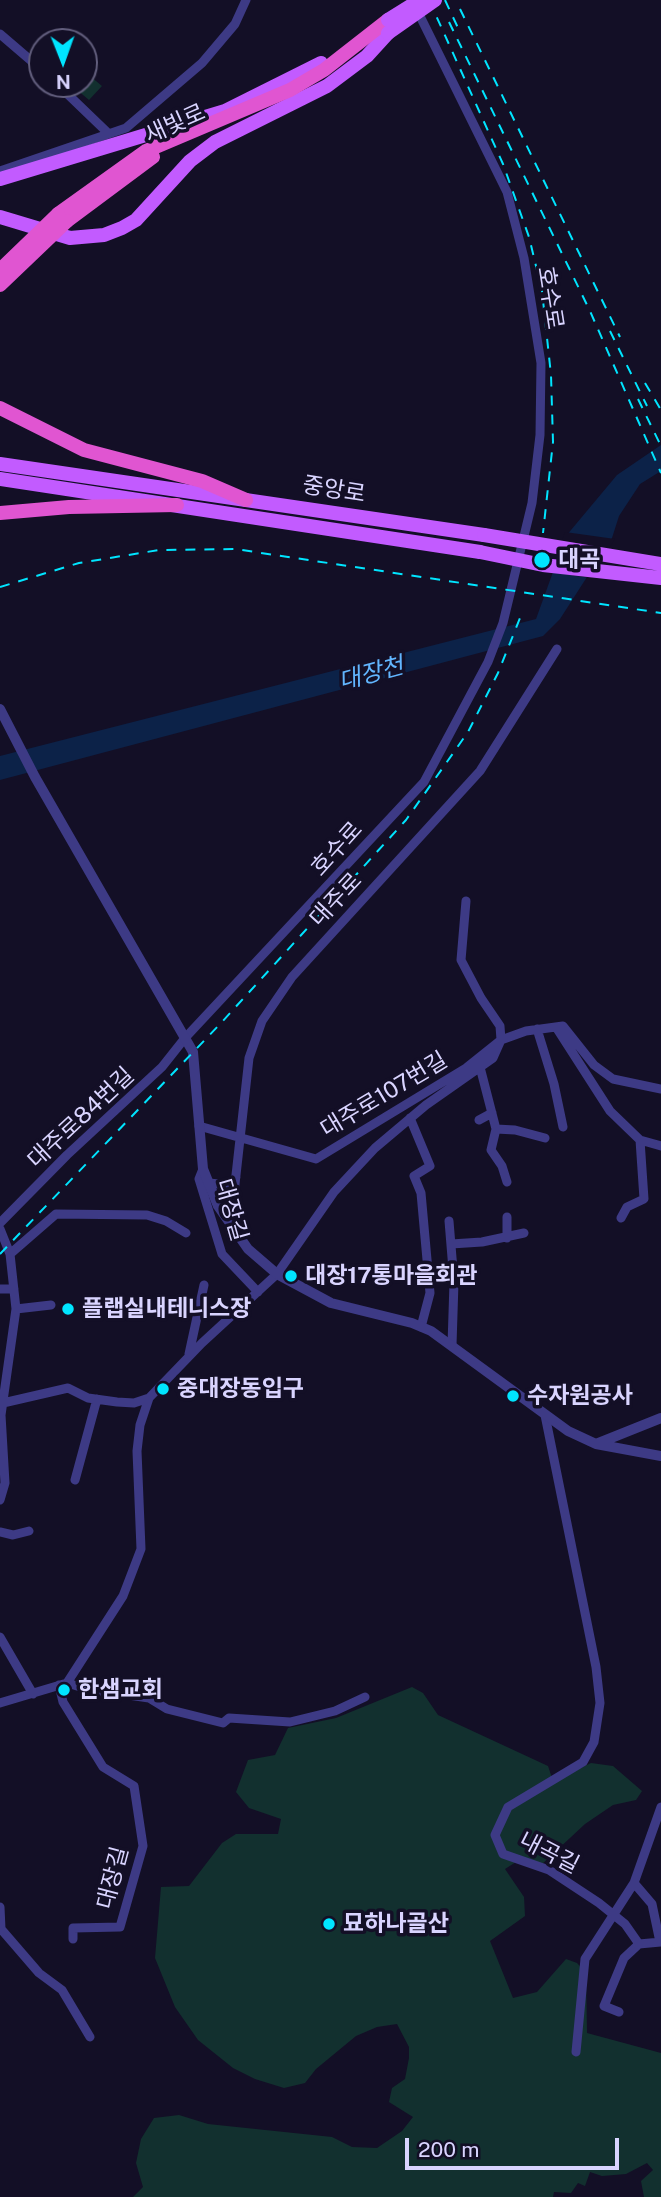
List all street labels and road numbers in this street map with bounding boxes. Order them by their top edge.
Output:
street label: 새빛로 [140,98,210,150]
street label: 호수로 [531,264,569,332]
street label: 중앙로 [300,471,368,509]
street label: 호수로 [306,816,368,882]
street label: 대주로 [304,867,368,933]
street label: 대주로107번길 [316,1046,452,1144]
street label: 대주로84번길 [22,1062,140,1174]
street label: 대장길 [209,1176,253,1244]
street label: 내곡길 [514,1826,584,1880]
street label: 대장길 [91,1844,135,1912]

